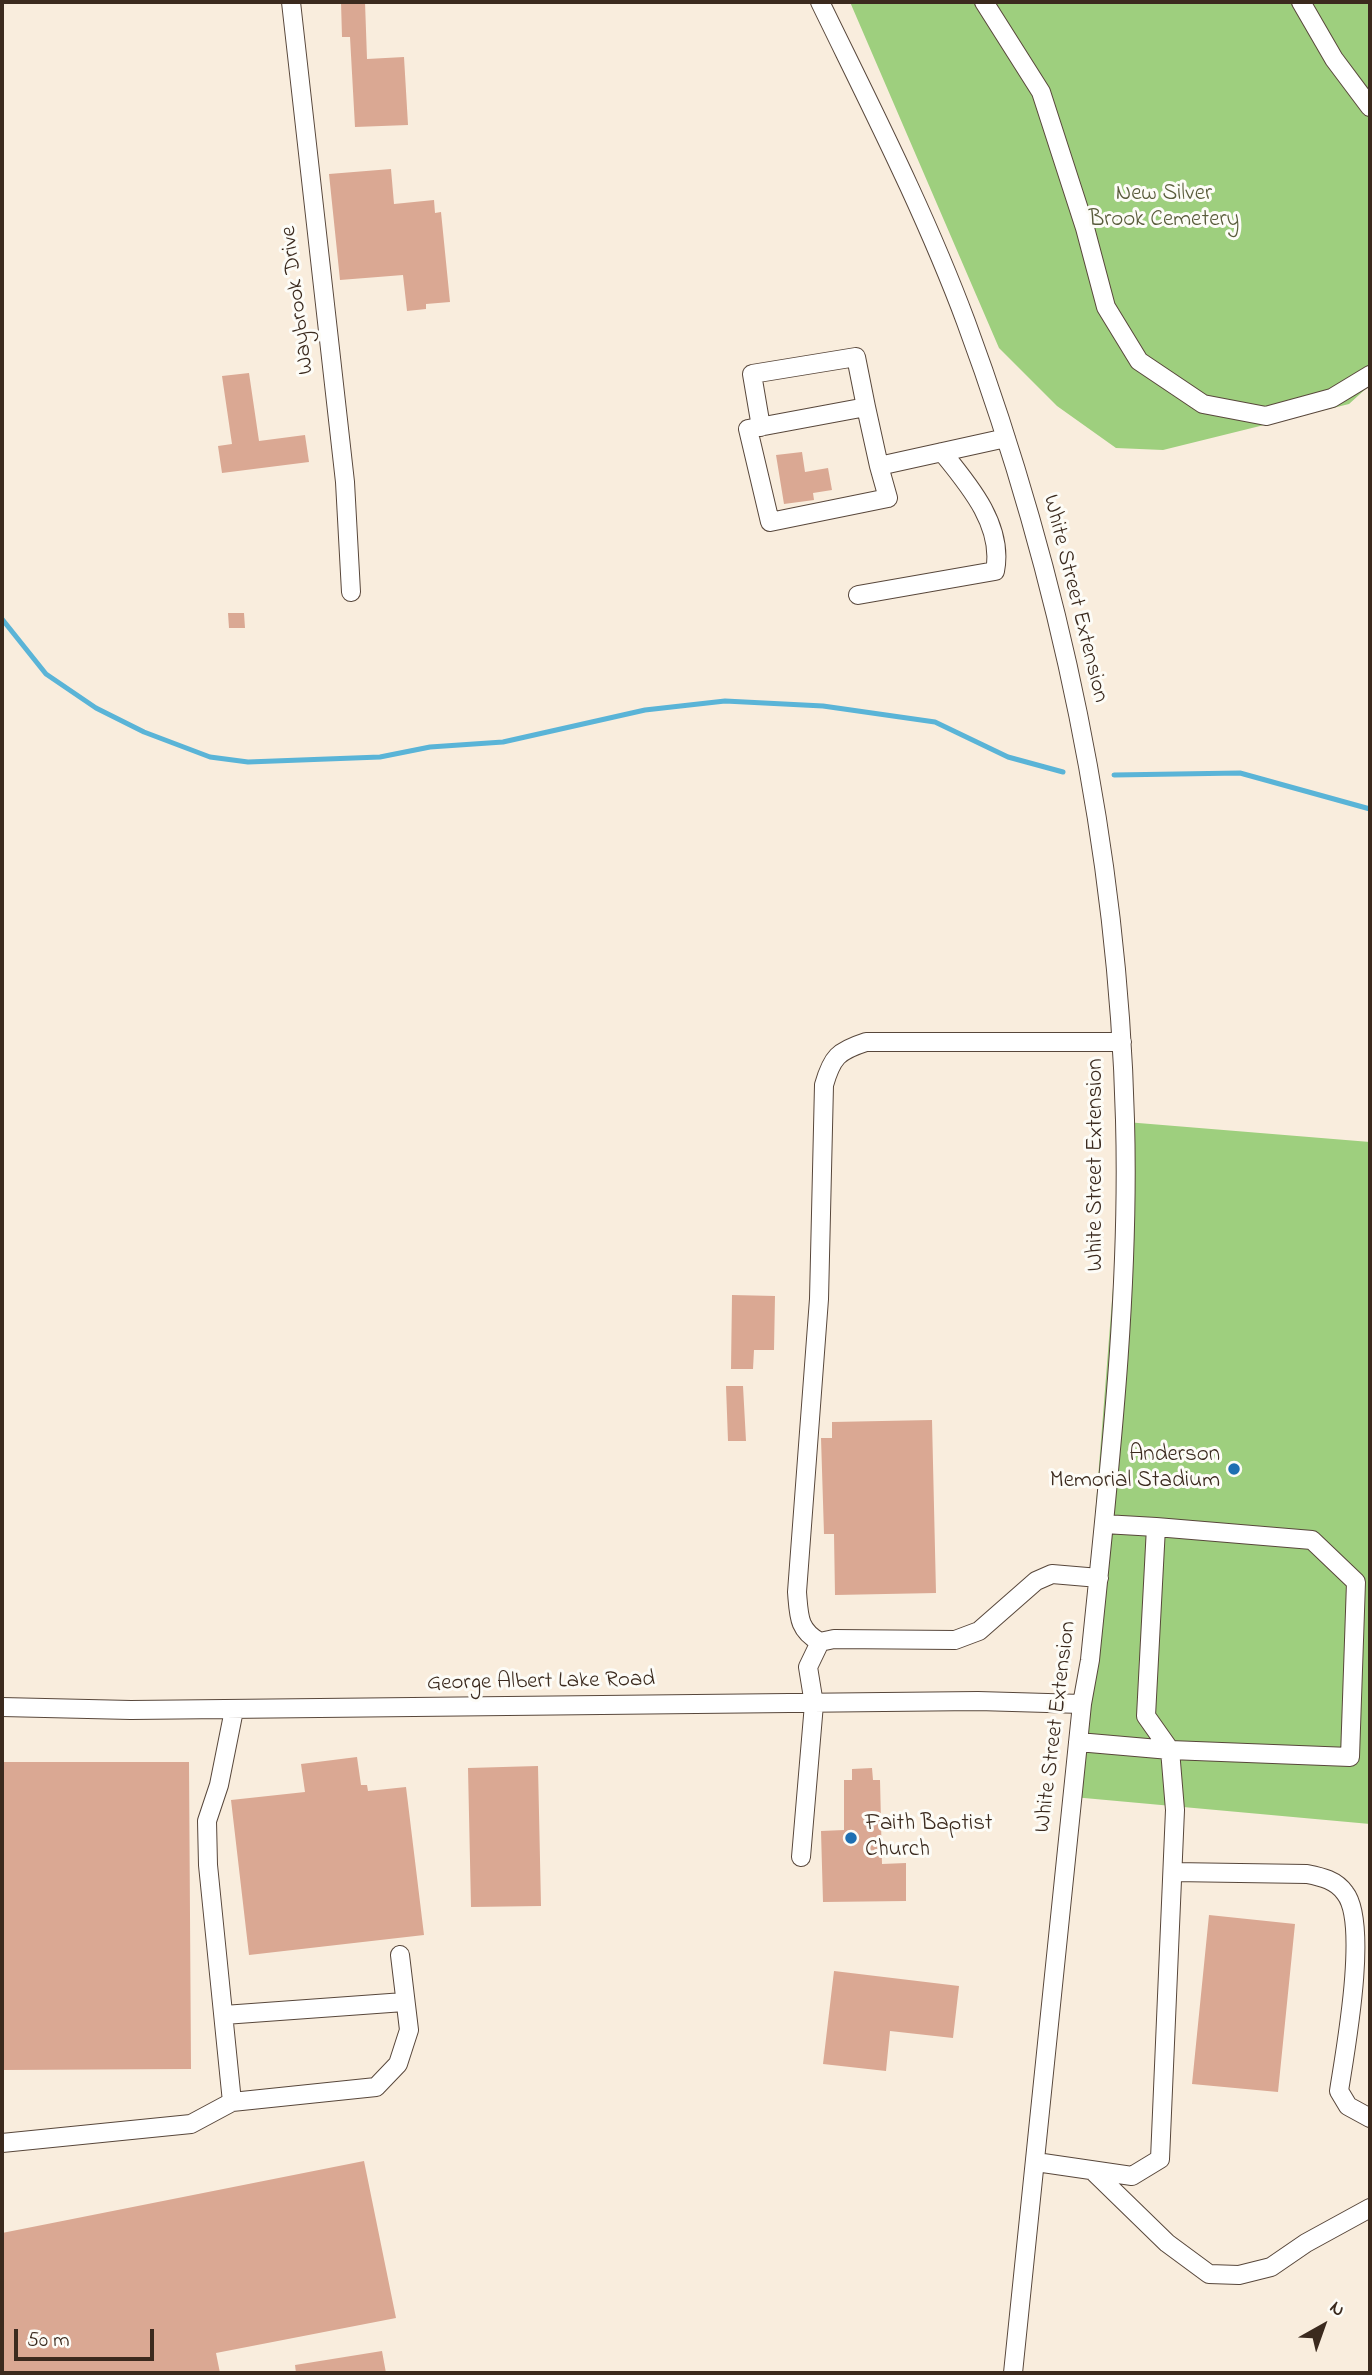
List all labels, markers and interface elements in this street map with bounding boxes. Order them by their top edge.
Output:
park label: New Silver Brook Cemetery [1089,181,1239,235]
street label: Waybrook Drive [276,224,322,376]
street label: White Street Extension [1035,492,1113,706]
street label: White Street Extension [1083,1058,1111,1272]
place label: Anderson Memorial Stadium [1050,1442,1220,1496]
marker: Anderson Memorial Stadium [1226,1461,1242,1477]
street label: White Street Extension [1030,1620,1084,1834]
street label: George Albert Lake Road [427,1667,655,1699]
place label: Faith Baptist Church [865,1811,993,1865]
marker: Faith Baptist Church [843,1830,859,1846]
north arrow [1288,2291,1358,2361]
text: N [1323,2295,1350,2324]
scale bar [18,2316,158,2360]
text: 50 m [27,2326,70,2356]

